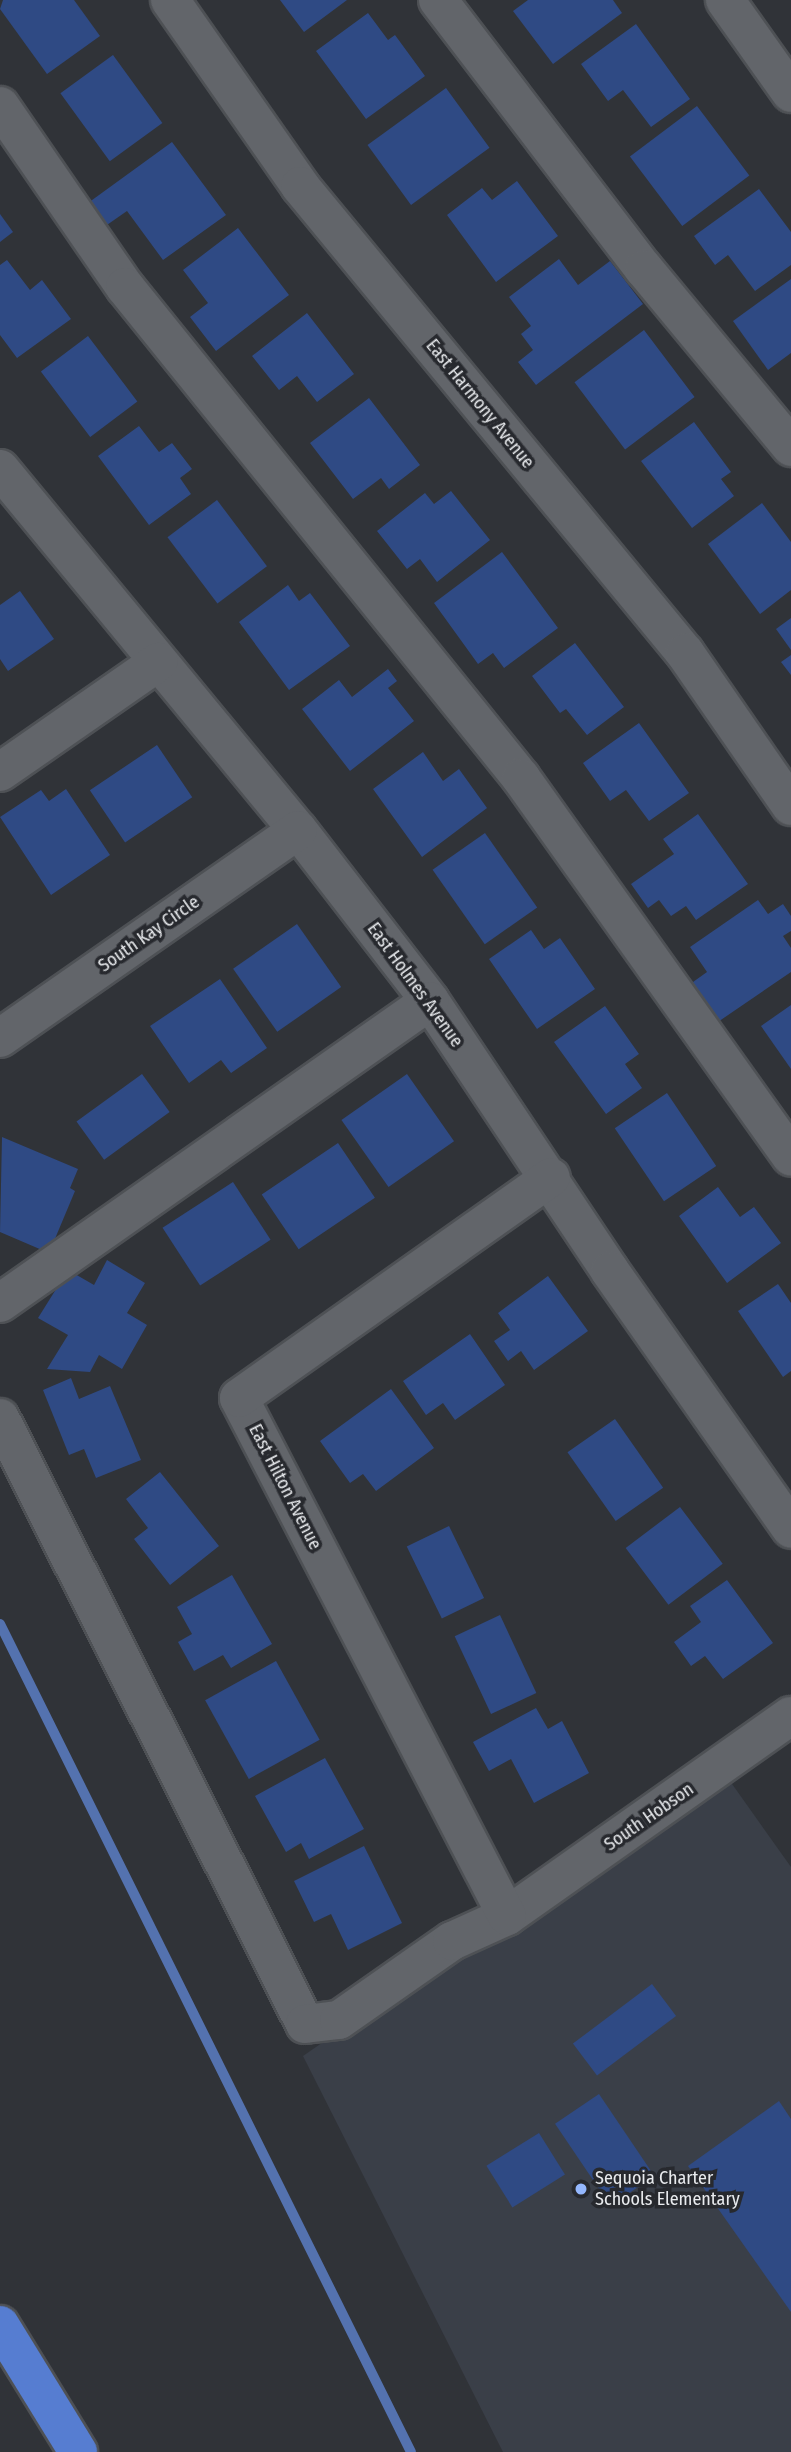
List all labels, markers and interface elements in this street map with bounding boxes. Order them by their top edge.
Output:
street label: East Harmony Avenue [421,335,539,473]
street label: South Kay Circle [94,891,204,977]
street label: East Holmes Avenue [363,919,467,1051]
street label: East Hilton Avenue [244,1421,326,1553]
street label: South Hobson [600,1778,698,1856]
place label: Sequoia Charter Schools Elementary [595,2168,740,2210]
marker: Sequoia Charter Schools Elementary [573,2181,589,2197]

